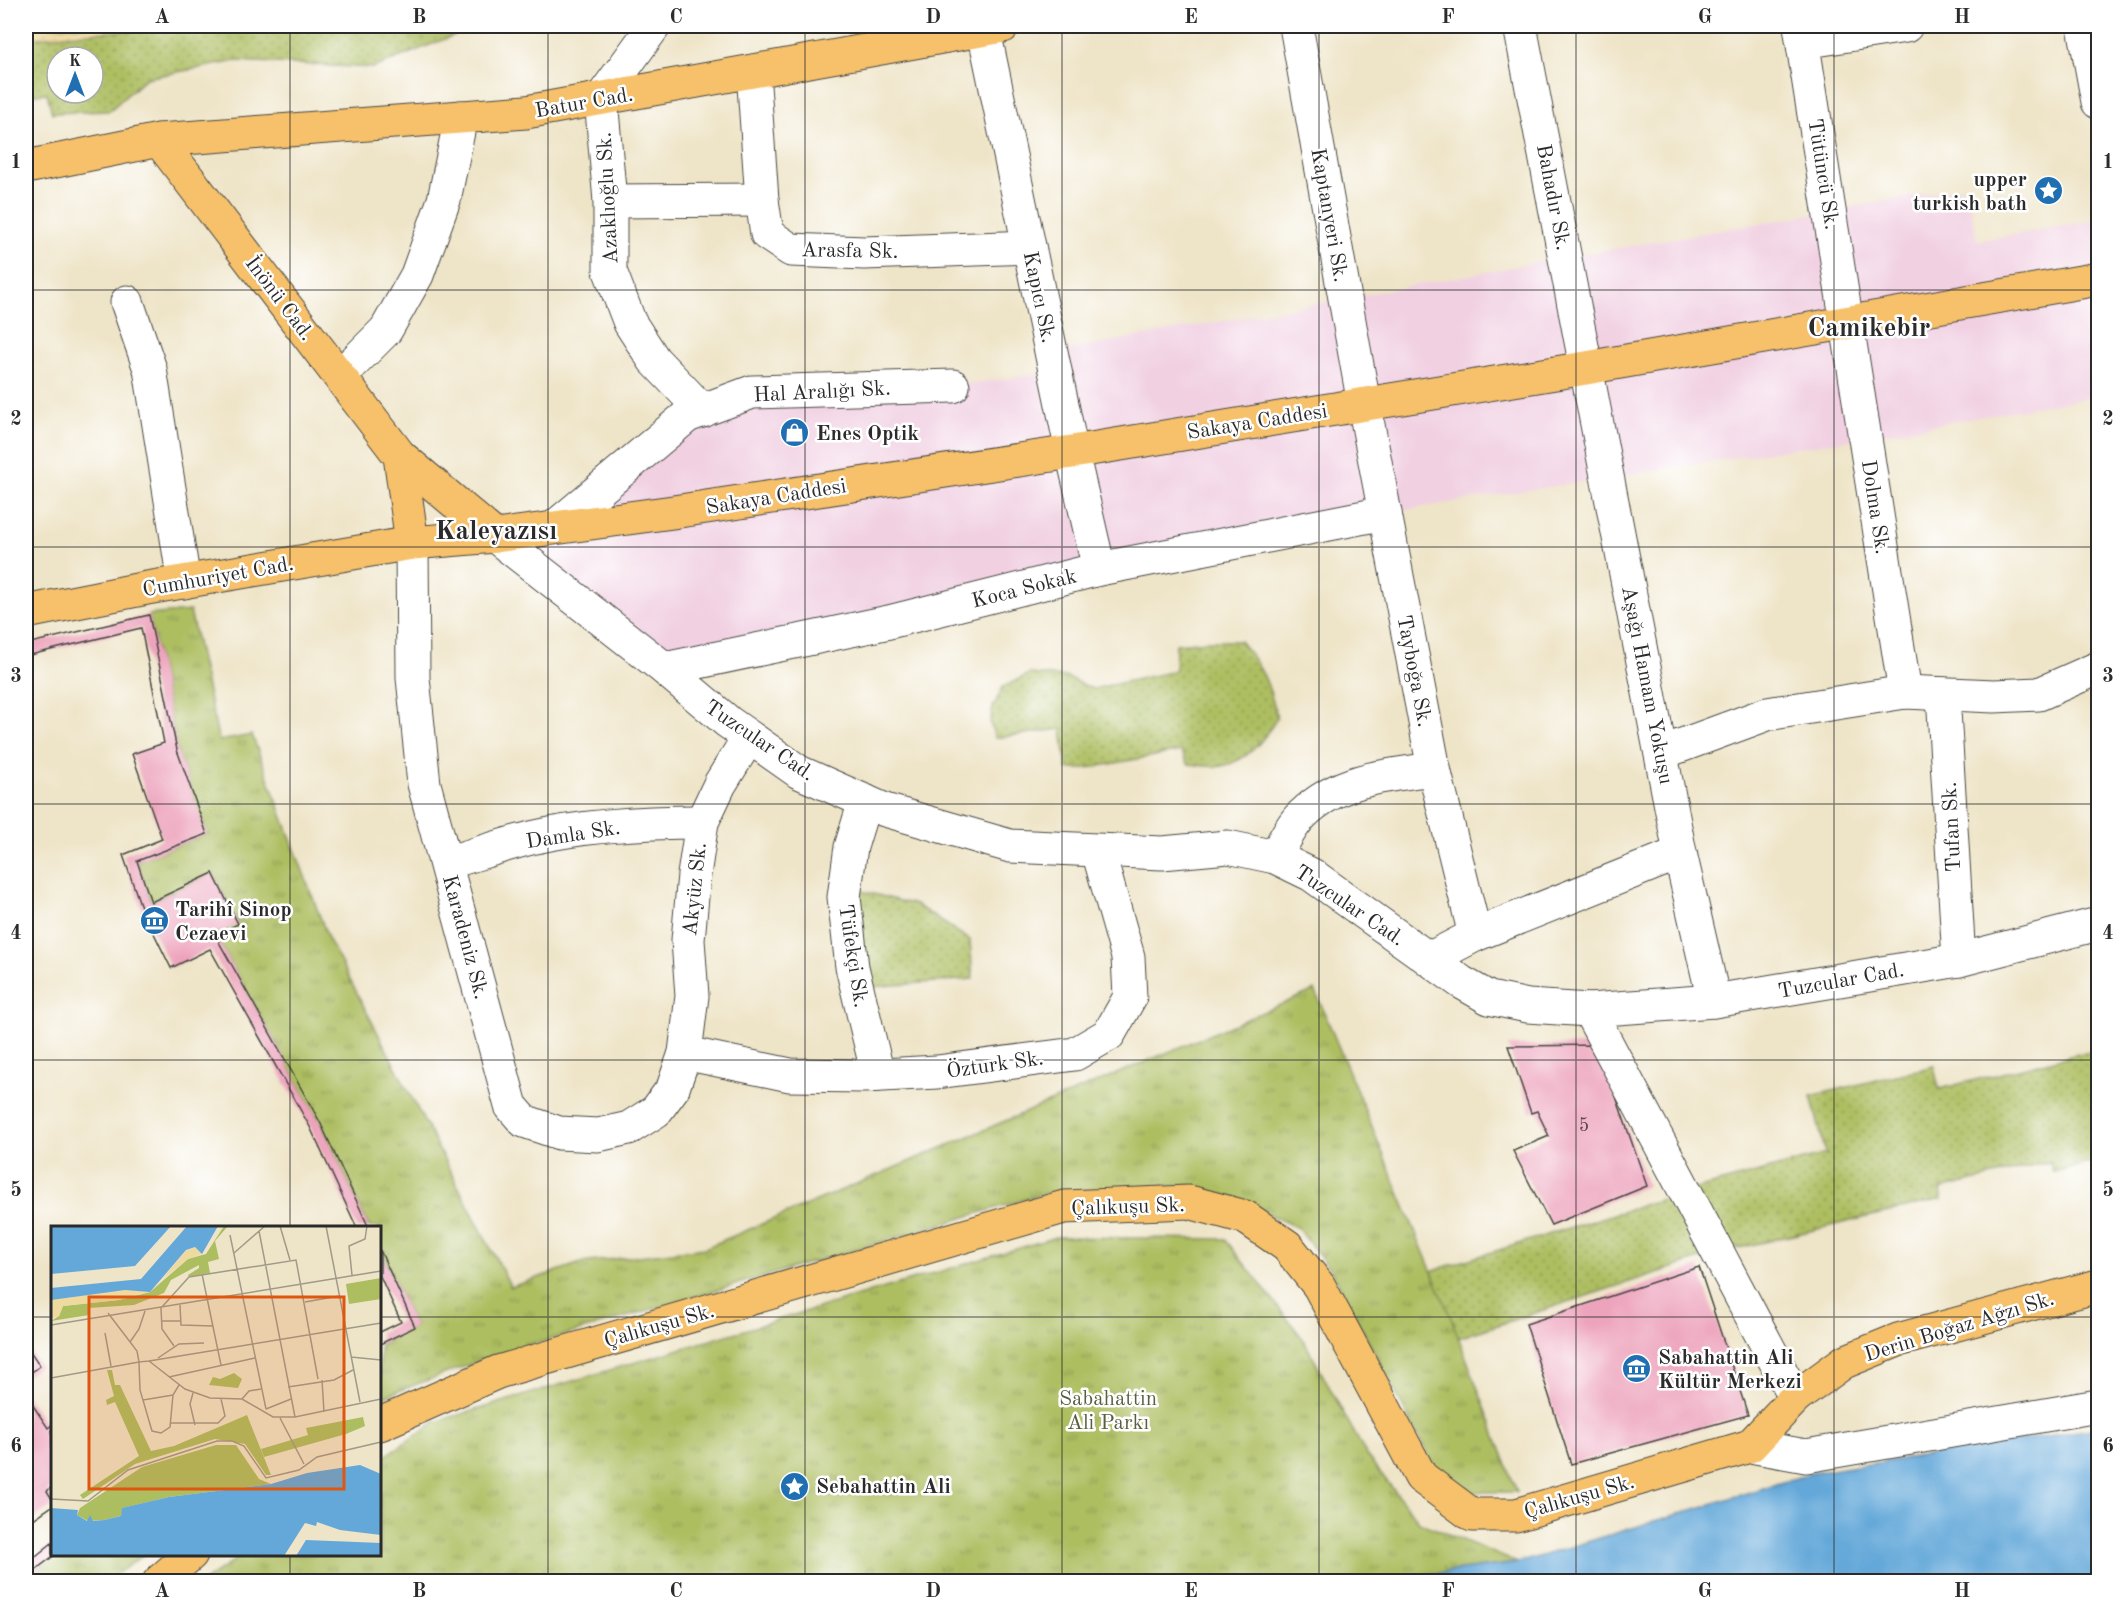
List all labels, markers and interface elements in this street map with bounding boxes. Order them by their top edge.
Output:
text: A [154,8,170,28]
text: B [412,8,426,28]
text: C [669,8,683,28]
text: D [925,8,941,28]
text: E [1184,8,1198,28]
text: F [1441,8,1455,28]
text: G [1698,8,1712,28]
text: H [1954,8,1970,28]
north arrow [45,45,105,105]
text: K [69,54,81,70]
street label: Batur Cad. [534,85,635,122]
street label: Tütüncü Sk. [1803,117,1842,231]
street label: Azaklıoğlu Sk. [595,131,622,265]
street label: Bahadır Sk. [1532,142,1573,252]
street label: Kaptanyeri Sk. [1306,146,1351,284]
text: 1 [10,153,22,173]
text: 1 [2102,153,2114,173]
place label: upper turkish bath [1913,170,2027,215]
place icon: upper turkish bath [2032,175,2064,207]
street label: Arasfa Sk. [801,240,899,263]
street label: Kapıcı Sk. [1019,249,1059,345]
street label: İnönü Cad. [240,250,320,345]
district label: Camikebir [1808,315,1931,342]
street label: Hal Aralığı Sk. [753,378,891,407]
street label: Sakaya Caddesi [1186,401,1329,444]
text: 2 [10,410,22,430]
text: 2 [2102,410,2114,430]
shop icon: Enes Optik [779,417,811,449]
place label: Enes Optik [816,424,919,445]
street label: Dolma Sk. [1857,459,1892,556]
street label: Sakaya Caddesi [705,476,848,519]
district label: Kaleyazısı [435,518,557,545]
street label: Cumhuriyet Cad. [141,554,296,601]
street label: Koca Sokak [970,566,1079,613]
street label: Aşağı Hamam Yokuşu [1617,584,1676,786]
street label: Tayboğa Sk. [1392,613,1435,729]
text: 3 [10,667,22,687]
text: 3 [2102,667,2114,687]
street label: Tuzcular Cad. [700,697,818,786]
street label: Tufan Sk. [1940,781,1965,873]
street label: Damla Sk. [525,818,622,853]
street label: Akyüz Sk. [680,841,711,937]
street label: Tuzcular Cad. [1290,862,1408,951]
street label: Karadeniz Sk. [438,873,491,1002]
place label: Tarihî Sinop Cezaevi [175,900,292,945]
street label: Tüfekçi Sk. [834,903,871,1009]
museum icon: Tarihî Sinop Cezaevi [138,905,170,937]
text: 4 [10,924,22,944]
text: 4 [2102,924,2114,944]
street label: Tuzcular Cad. [1777,960,1906,1003]
street label: Özturk Sk. [945,1044,1045,1083]
house number: 5 [1579,1117,1589,1135]
text: 5 [10,1180,22,1201]
text: 5 [2102,1180,2114,1201]
street label: Çalıkuşu Sk. [1071,1195,1185,1220]
inset map [51,1226,381,1556]
street label: Derin Boğaz Ağzı Sk. [1862,1289,2057,1366]
street label: Çalıkuşu Sk. [602,1301,717,1352]
place label: Sabahattin Ali Kültür Merkezi [1658,1348,1802,1393]
museum icon: Sabahattin Ali Kültür Merkezi [1621,1353,1653,1385]
park label: Sabahattin Ali Parkı [1059,1389,1157,1434]
text: 6 [10,1437,22,1457]
text: 6 [2102,1437,2114,1457]
place icon: Sebahattin Ali [779,1470,811,1502]
street label: Çalıkuşu Sk. [1522,1472,1637,1523]
place label: Sebahattin Ali [816,1477,951,1498]
text: A [154,1582,170,1602]
text: B [412,1582,426,1602]
text: C [669,1582,683,1602]
text: D [925,1582,941,1602]
text: E [1184,1582,1198,1602]
text: F [1441,1582,1455,1602]
text: G [1698,1582,1712,1602]
text: H [1954,1582,1970,1602]

